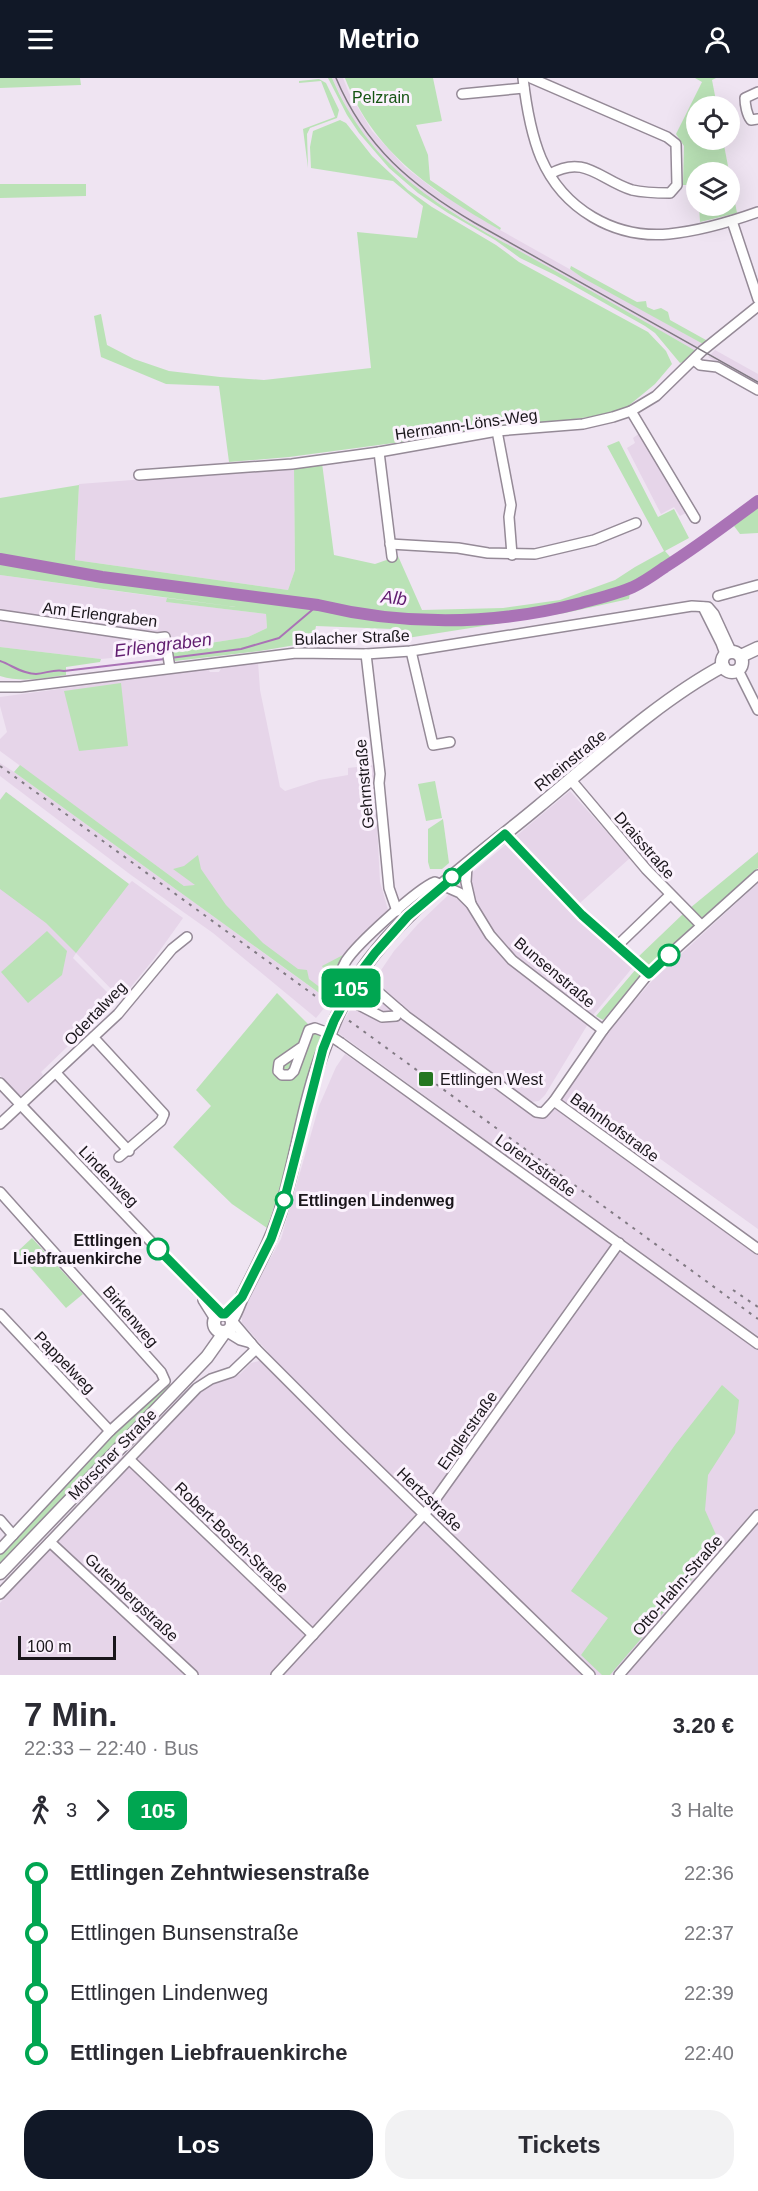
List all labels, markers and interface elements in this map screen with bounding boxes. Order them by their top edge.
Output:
icon: menu [24,23,57,56]
icon: person [701,23,734,56]
text: Metrio [339,24,420,54]
park label: Pelzrain [352,89,410,106]
map controls [686,96,740,216]
button: locate [686,96,740,150]
button: layers [686,162,740,216]
street label: Hermann-Löns-Weg [394,406,538,443]
water label: Alb [379,587,408,609]
street label: Am Erlengraben [42,599,158,630]
street label: Bulacher Straße [294,627,410,648]
water label: Erlengraben [113,629,213,661]
street label: Rheinstraße [531,726,610,794]
street label: Gehrnstraße [352,738,377,829]
street label: Draisstraße [611,809,678,882]
unlabelled marker [443,868,461,886]
street label: Bunsenstraße [511,934,598,1011]
unlabelled marker [658,944,680,966]
line badge: 105 [316,968,386,1008]
text: 105 [333,977,369,1000]
street label: Odertalweg [61,978,130,1049]
marker: Ettlingen West [417,1070,435,1088]
place label: Ettlingen West [440,1071,543,1088]
street label: Bahnhofstraße [567,1090,662,1165]
street label: Lorenzstraße [493,1131,579,1200]
street label: Lindenweg [76,1143,142,1210]
marker: Ettlingen Lindenweg [275,1191,293,1209]
place label: Ettlingen Lindenweg [298,1192,454,1209]
place label: Ettlingen Liebfrauenkirche [13,1232,142,1267]
marker: Ettlingen Liebfrauenkirche [147,1238,169,1260]
street label: Birkenweg [100,1283,162,1350]
street label: Pappelweg [31,1328,98,1397]
street label: Englerstraße [434,1388,501,1473]
street label: Mörscher Straße [65,1406,160,1503]
street label: Hertzstraße [394,1464,466,1535]
street label: Robert-Bosch-Straße [171,1479,292,1596]
street label: Otto-Hahn-Straße [629,1532,726,1639]
street label: Gutenbergstraße [82,1550,182,1645]
scale bar [18,1633,116,1660]
text: 100 m [27,1638,71,1655]
text: 7 Min. [24,1696,118,1733]
text: 3.20 € [673,1713,734,1738]
text: 22:33 – 22:40 · Bus [24,1737,199,1759]
icon: walk [24,1794,57,1827]
icon: forward [86,1794,119,1827]
text: 3 [66,1799,77,1821]
text: 105 [140,1799,175,1822]
text: 3 Halte [671,1799,734,1821]
text: Ettlingen Zehntwiesenstraße [70,1860,370,1885]
text: 22:36 [684,1862,734,1884]
text: Ettlingen Bunsenstraße [70,1920,299,1945]
text: 22:37 [684,1922,734,1944]
text: Ettlingen Lindenweg [70,1980,268,2005]
text: 22:39 [684,1982,734,2004]
text: Ettlingen Liebfrauenkirche [70,2040,348,2065]
text: 22:40 [684,2042,734,2064]
button: Los [24,2110,373,2179]
button: Tickets [385,2110,734,2179]

